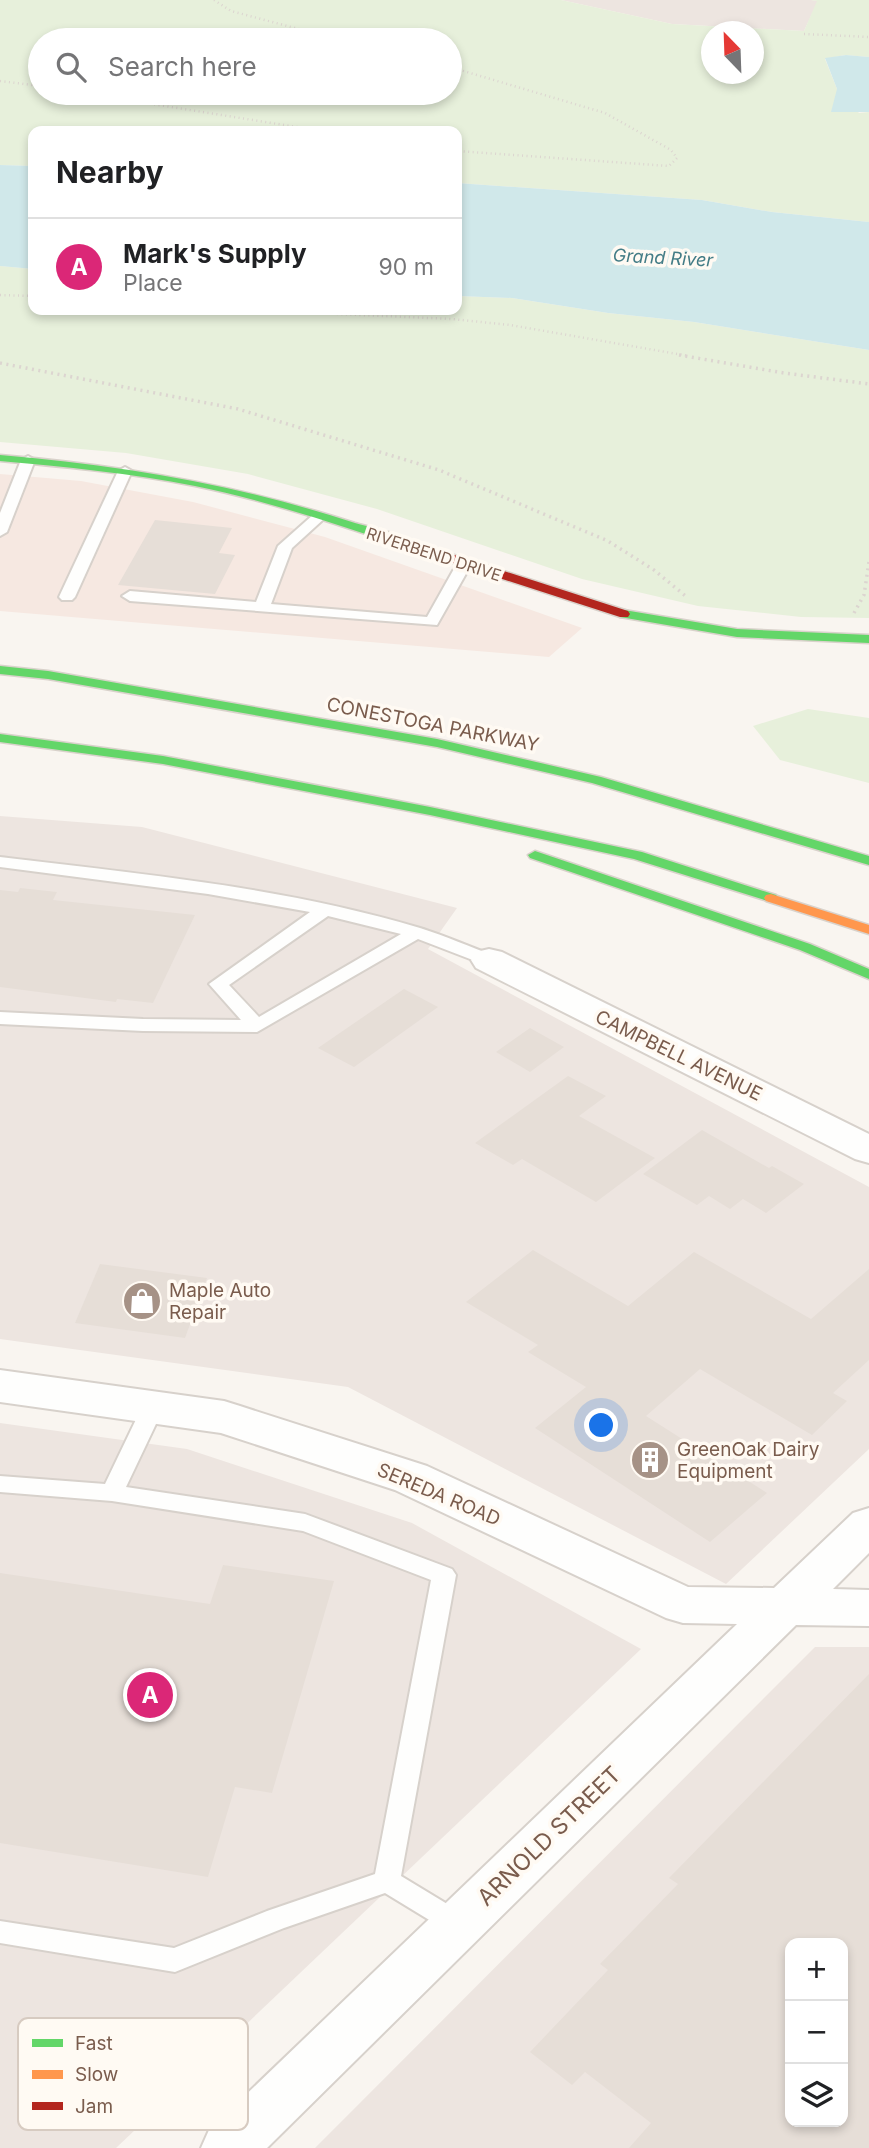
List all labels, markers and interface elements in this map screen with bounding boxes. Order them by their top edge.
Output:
north arrow [701,21,764,84]
search box [28,28,462,105]
icon: search [52,48,90,86]
text: Search here [108,51,257,82]
text: Nearby [56,154,164,190]
text: Mark's Supply [123,238,307,269]
water label: Grand River [612,244,715,271]
text: A [70,253,88,281]
text: 90 m [379,253,434,281]
text: Place [123,269,183,297]
street label: RIVERBEND DRIVE [364,523,504,585]
street label: CONESTOGA PARKWAY [325,693,541,756]
street label: CAMPBELL AVENUE [592,1005,766,1106]
place label: Maple Auto Repair [169,1279,271,1324]
shop icon: Maple Auto Repair [121,1280,163,1322]
your location [584,1408,618,1442]
place label: GreenOak Dairy Equipment [677,1438,820,1483]
building icon: GreenOak Dairy Equipment [629,1439,671,1481]
street label: SEREDA ROAD [374,1458,504,1531]
pin: A [127,1669,173,1721]
street label: ARNOLD STREET [471,1760,627,1912]
map controls [785,1938,848,2127]
button: + [785,1938,848,2001]
button: − [785,2001,848,2064]
legend [18,2018,248,2130]
text: Fast [75,2032,113,2055]
text: Slow [75,2063,118,2086]
button: layers [785,2064,848,2127]
text: Jam [75,2095,113,2118]

